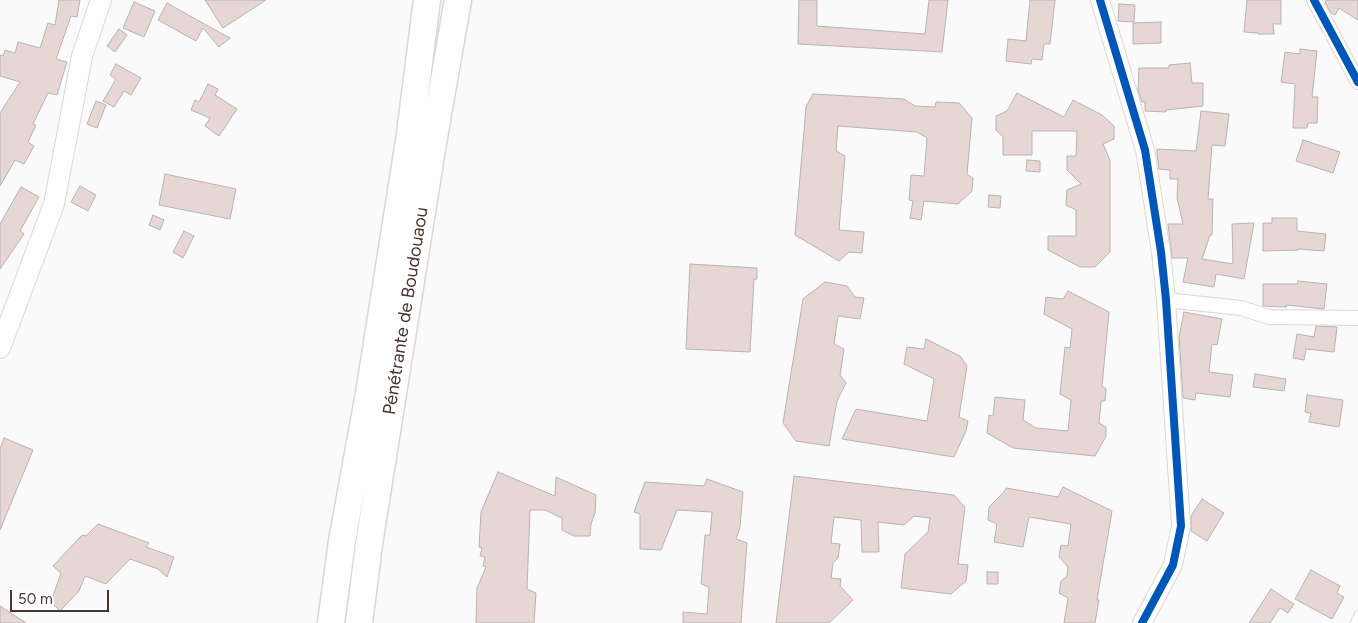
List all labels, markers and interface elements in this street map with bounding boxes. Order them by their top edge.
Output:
street label: Pénétrante de Boudouaou [379,206,433,416]
scale bar [12,580,111,612]
text: 50 m [18,590,53,608]

